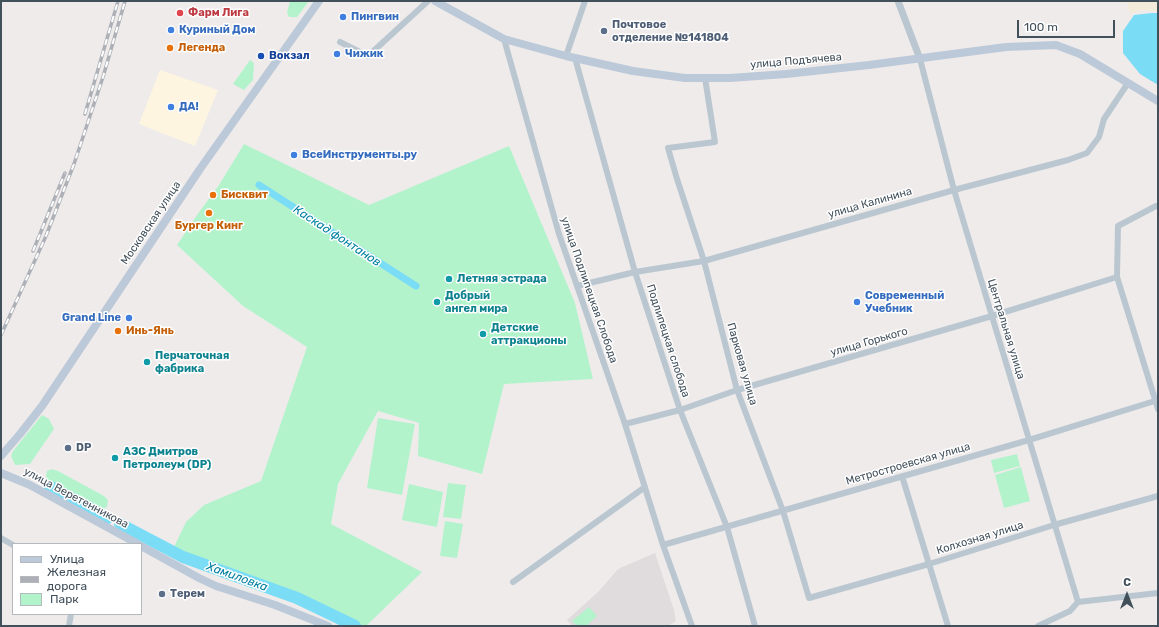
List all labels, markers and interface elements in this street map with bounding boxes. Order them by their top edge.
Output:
place label: Фарм Лига [188,6,249,20]
marker: Фарм Лига [175,8,185,18]
place label: Пингвин [351,10,399,24]
marker: Пингвин [338,12,348,22]
scale bar [1019,12,1117,38]
place label: Почтовое отделение №141804 [612,18,729,44]
text: 100 m [1024,20,1058,34]
place label: Куриный Дом [179,23,255,37]
marker: Куриный Дом [166,25,176,35]
marker: Почтовое отделение №141804 [599,26,609,36]
place label: Легенда [178,41,225,55]
marker: Легенда [165,43,175,53]
place label: Чижик [345,47,383,61]
place label: Вокзал [269,49,310,63]
marker: Чижик [332,49,342,59]
street label: улица Подъячева [750,50,842,72]
marker: Вокзал [256,51,266,61]
place label: ДА! [179,100,199,114]
marker: ДА! [166,102,176,112]
place label: ВсеИнструменты.ру [302,148,417,162]
marker: ВсеИнструменты.ру [289,150,299,160]
street label: Московская улица [118,179,184,267]
street label: улица Калинина [827,185,913,221]
place label: Бисквит [221,188,268,202]
marker: Бисквит [208,190,218,200]
water label: Каскад фонтанов [290,202,384,270]
marker: Бургер Кинг [204,208,214,218]
street label: улица Подлипецкая Слобода [558,215,620,365]
place label: Бургер Кинг [175,219,243,233]
place label: Летняя эстрада [457,272,547,286]
marker: Летняя эстрада [444,274,454,284]
street label: Центральная улица [984,277,1028,381]
street label: Подлипецкая слобода [643,283,693,399]
place label: Добрый ангел мира [445,289,508,315]
place label: Современный Учебник [865,289,944,315]
marker: Добрый ангел мира [432,297,442,307]
marker: Современный Учебник [852,297,862,307]
place label: Grand Line [62,311,121,325]
marker: Grand Line [124,313,134,323]
place label: Детские аттракционы [491,321,567,347]
street label: Парковая улица [724,321,760,407]
place label: Инь-Янь [126,324,174,338]
street label: улица Горького [829,325,909,359]
marker: Инь-Янь [113,326,123,336]
marker: Детские аттракционы [478,329,488,339]
place label: Перчаточная фабрика [155,349,229,375]
marker: Перчаточная фабрика [142,357,152,367]
street label: Метростроевская улица [844,440,972,488]
place label: DP [76,441,91,455]
marker: DP [63,443,73,453]
place label: АЗС Дмитров Петролеум (DP) [123,445,211,471]
marker: АЗС Дмитров Петролеум (DP) [110,453,120,463]
street label: улица Веретенникова [21,465,131,531]
street label: Колхозная улица [935,518,1025,558]
legend [12,543,142,615]
text: Улица [50,552,84,566]
water label: Хамиловка [204,559,270,595]
text: Железная дорога [47,565,106,593]
north arrow [1107,575,1147,615]
text: С [1123,576,1131,589]
place label: Терем [170,587,205,601]
marker: Терем [157,589,167,599]
text: Парк [50,592,79,606]

